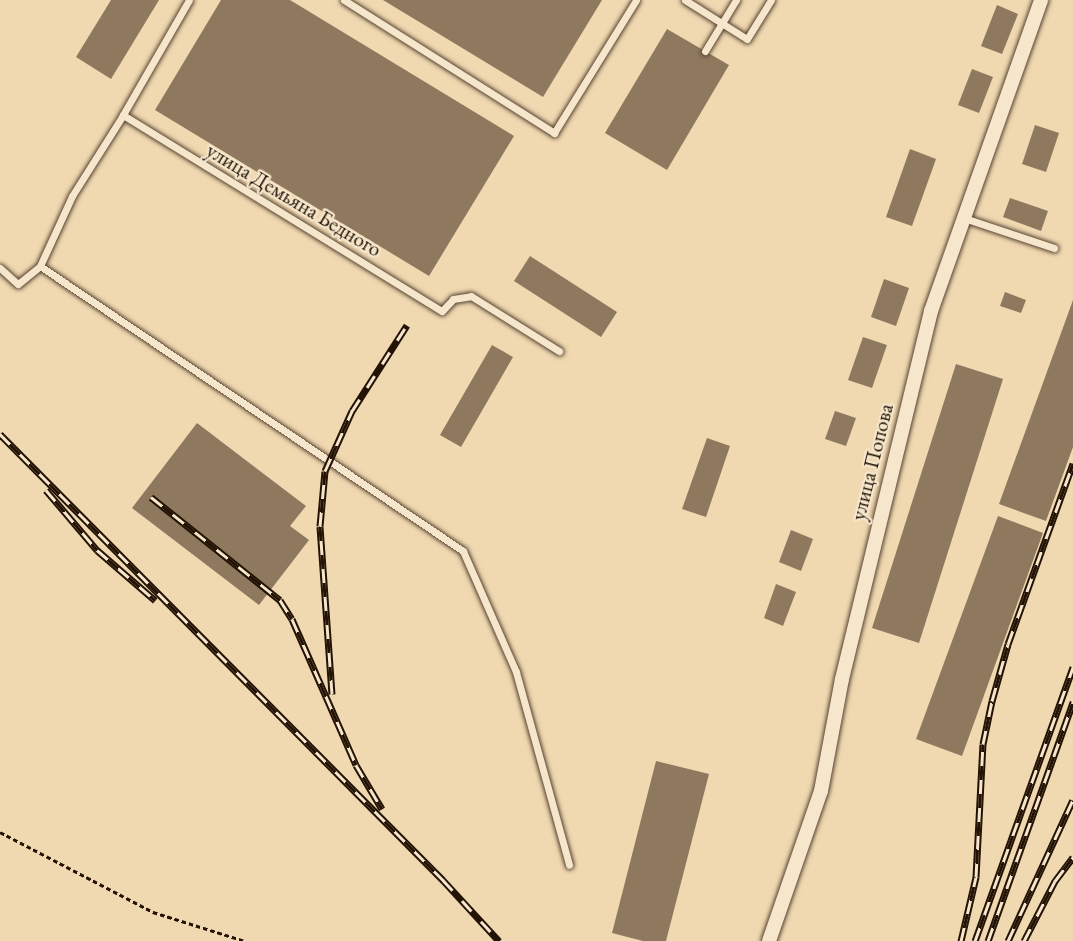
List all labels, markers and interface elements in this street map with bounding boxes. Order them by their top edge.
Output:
street label: улица Демьяна Бедного [202,138,386,262]
street label: улица Попова [845,401,899,523]

